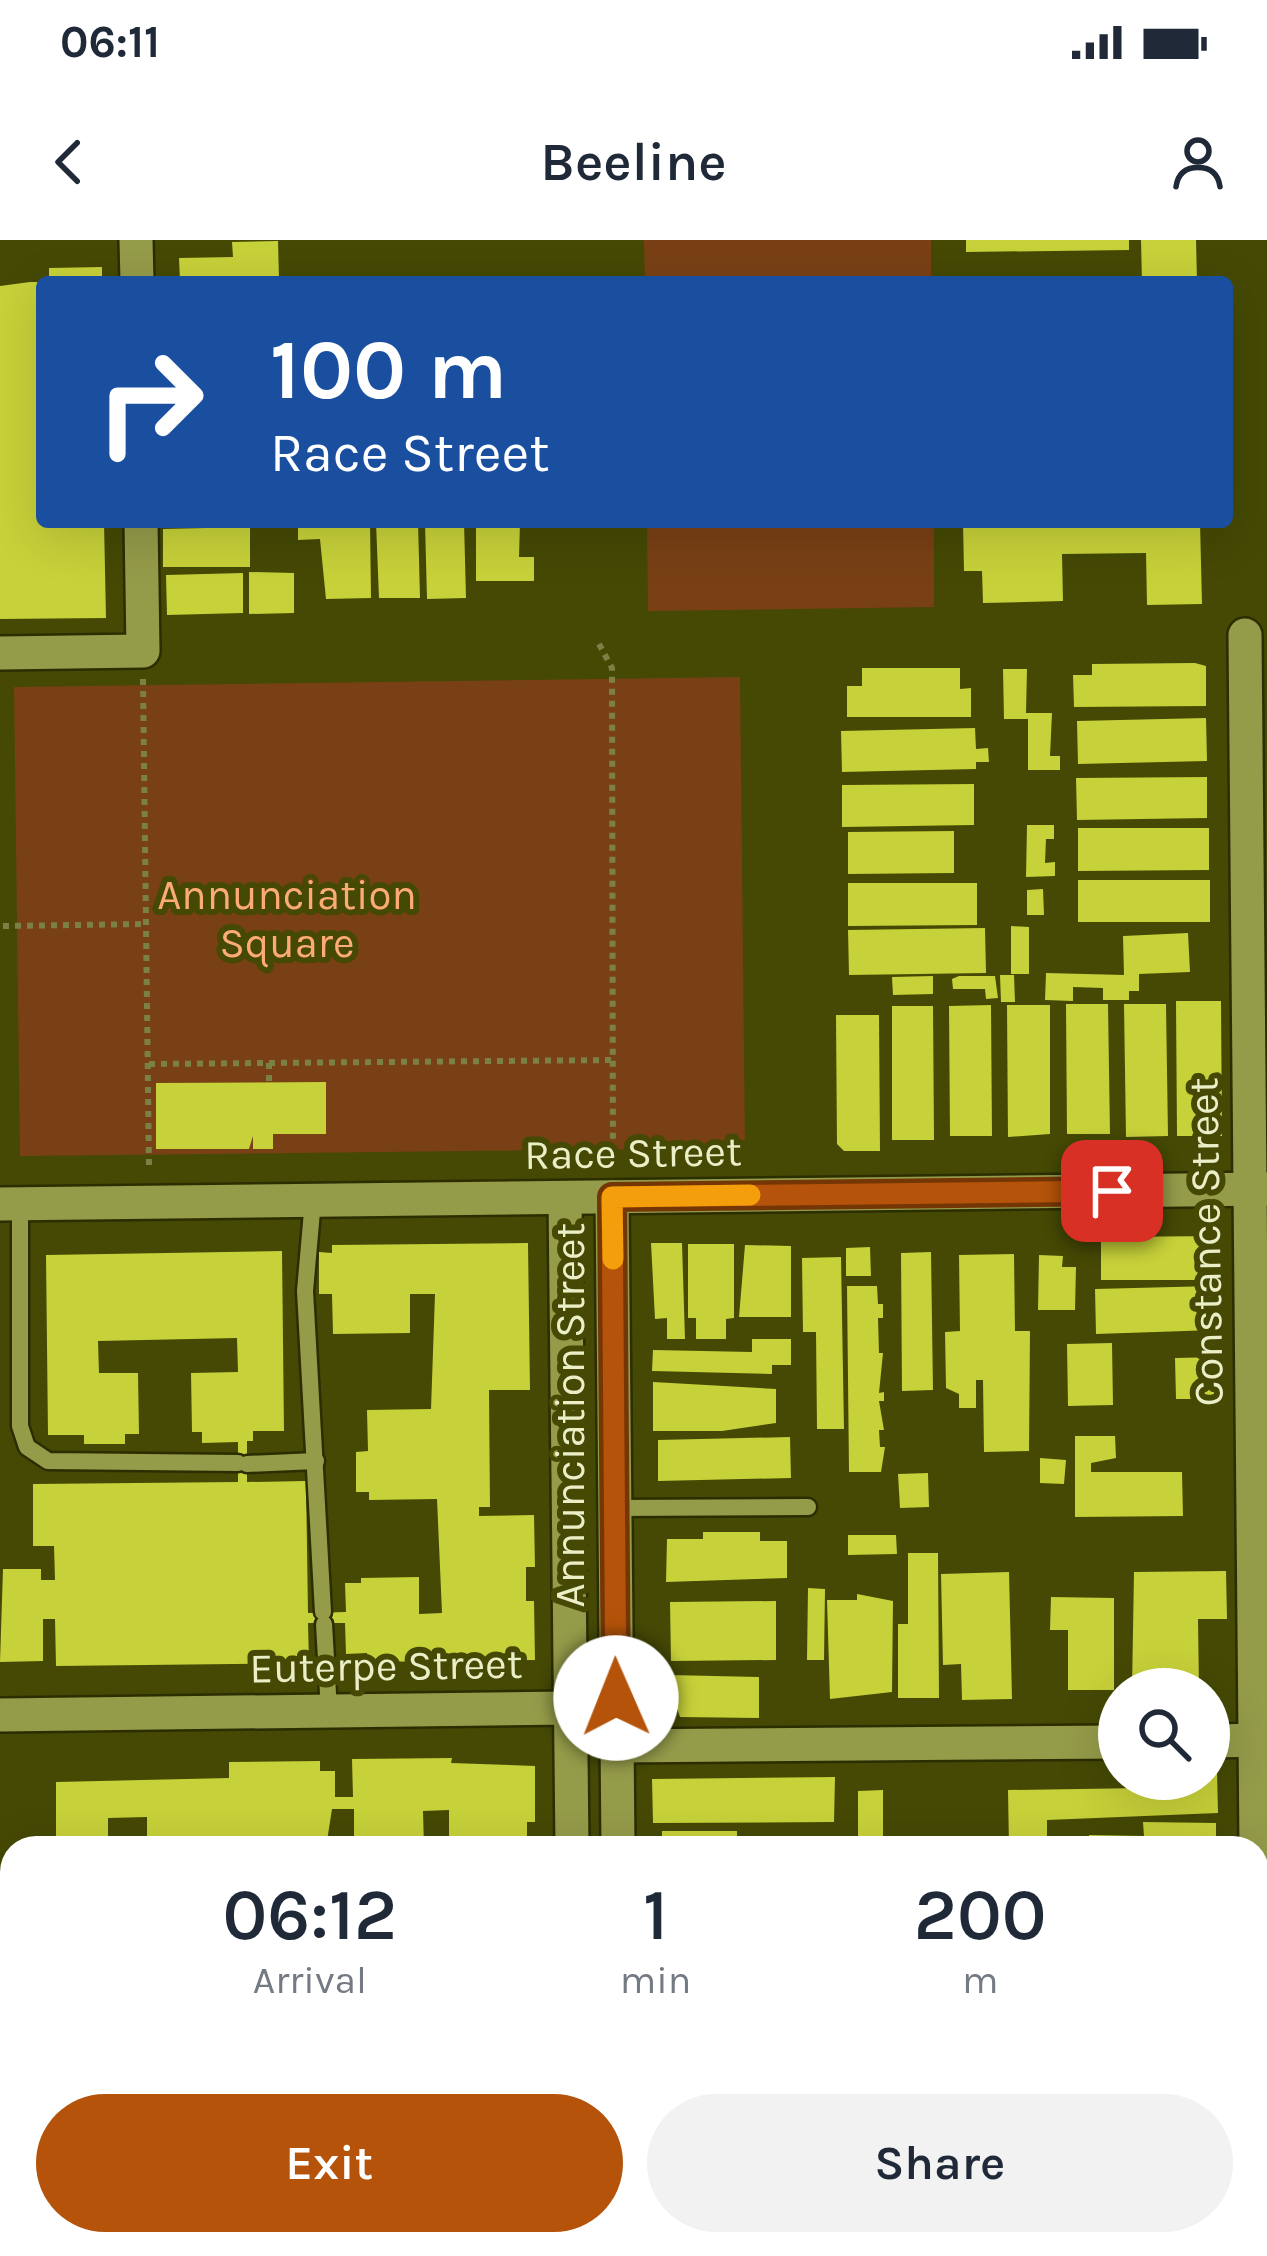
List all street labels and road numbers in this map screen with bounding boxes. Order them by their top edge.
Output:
street label: Constance Street [1178,1077,1234,1407]
street label: Race Street [524,1126,742,1180]
street label: Annunciation Street [545,1223,595,1607]
street label: Euterpe Street [249,1639,523,1693]

